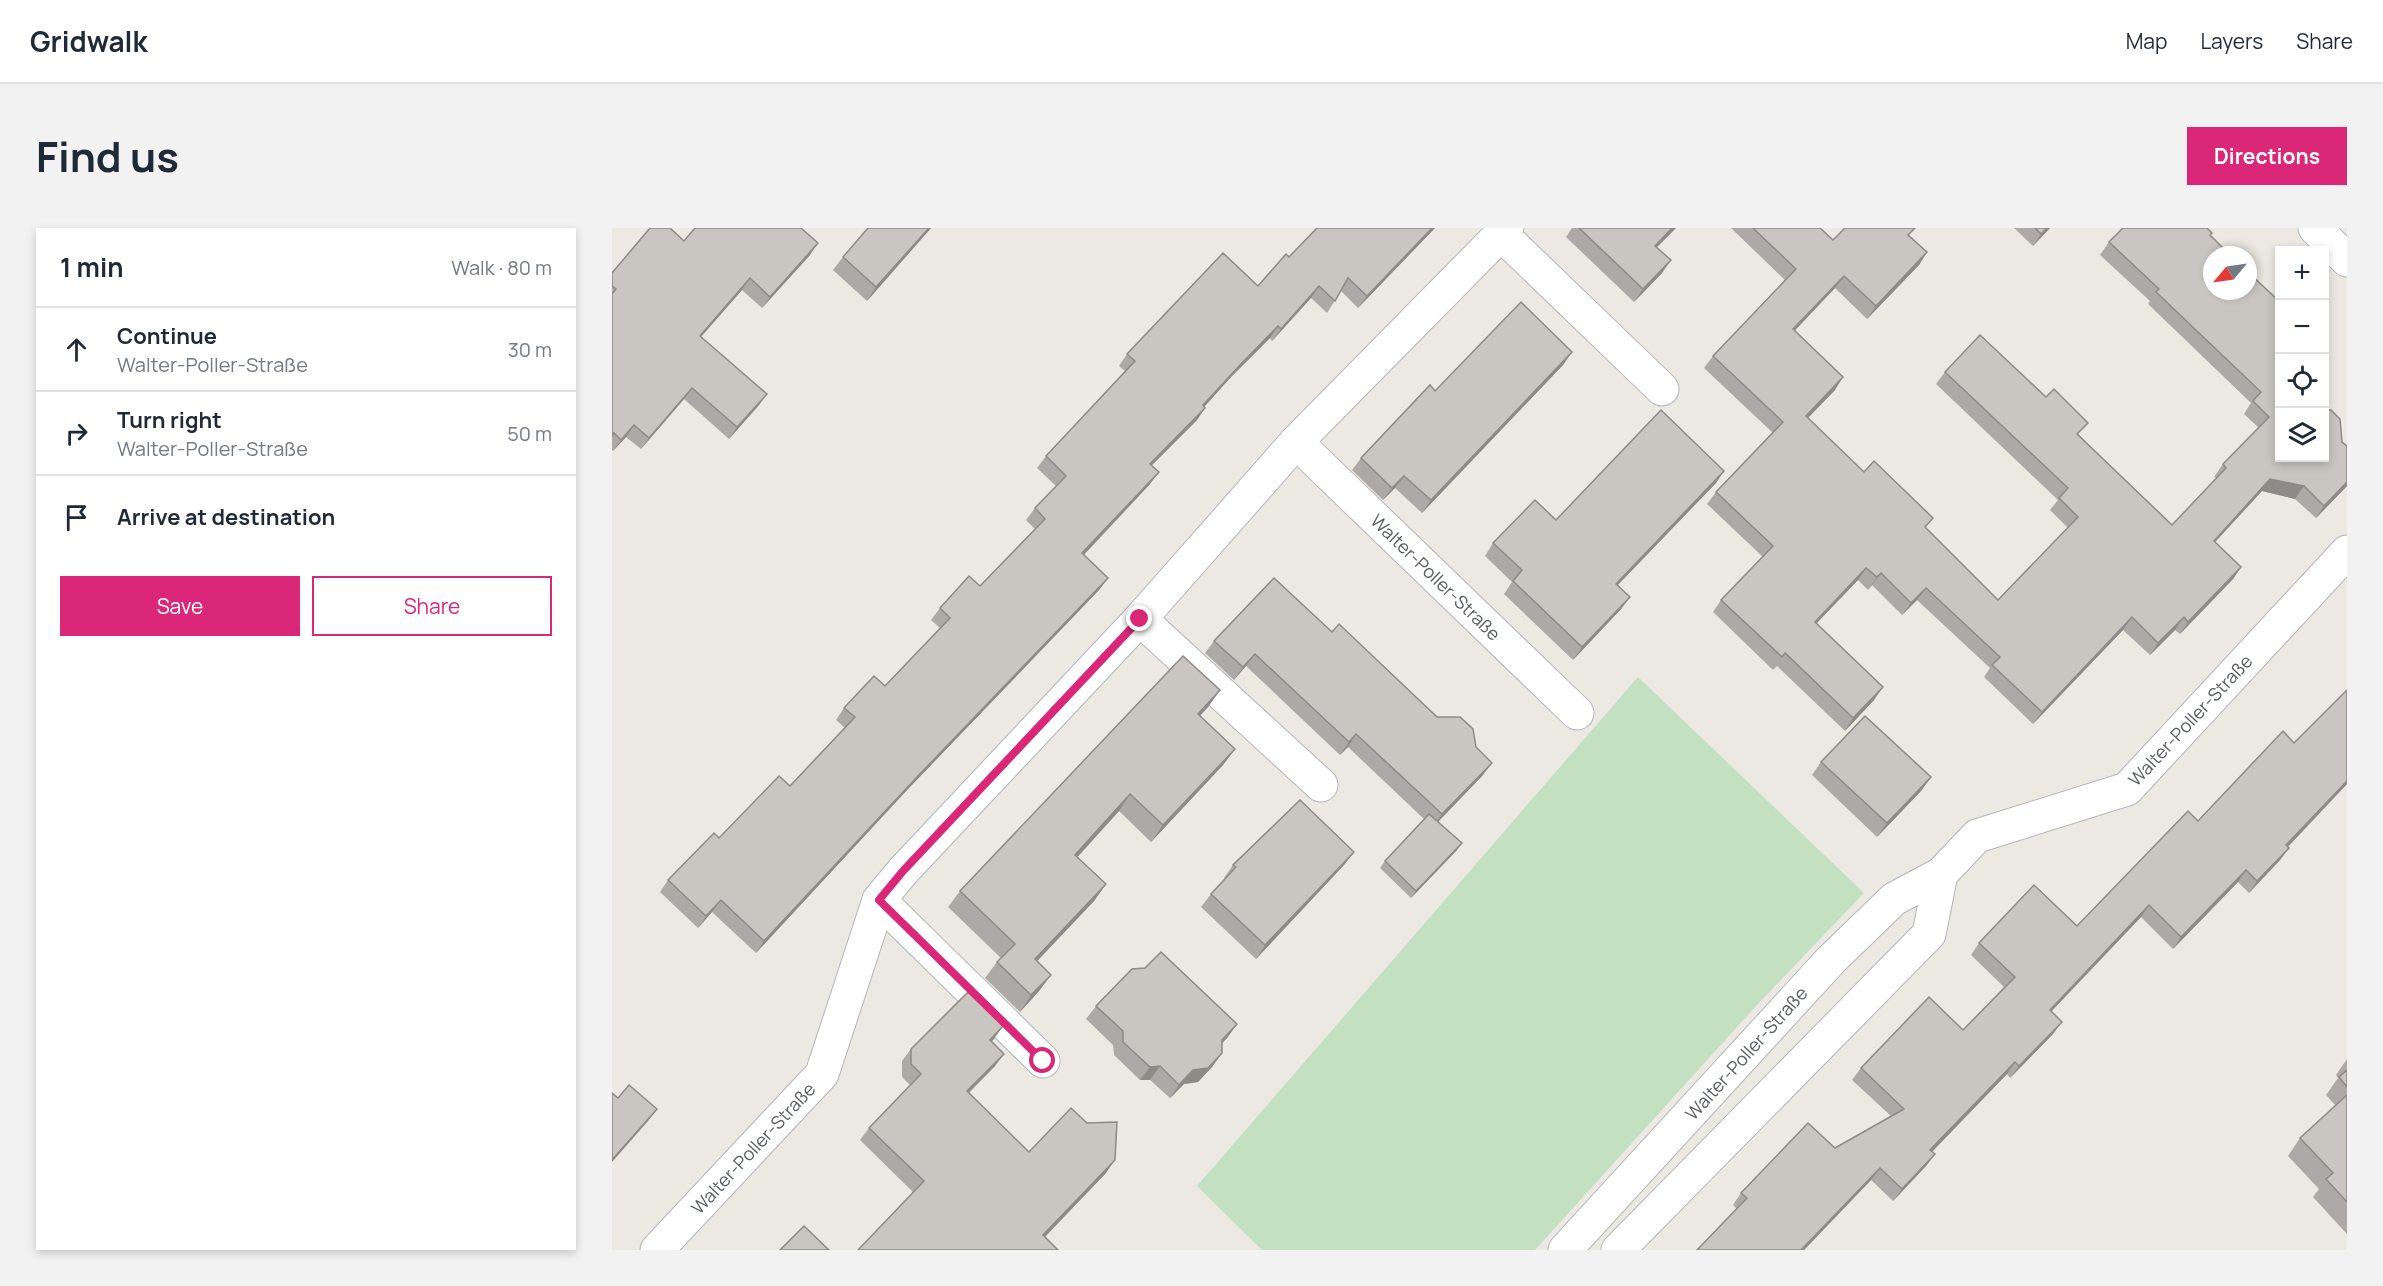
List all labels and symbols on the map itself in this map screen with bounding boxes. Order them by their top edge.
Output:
north arrow [2203,246,2257,300]
street label: Walter-Poller-Straße [1366,509,1506,645]
route end [1126,605,1152,631]
street label: Walter-Poller-Straße [2123,649,2257,791]
street label: Walter-Poller-Straße [1680,981,1812,1125]
route start [1029,1047,1055,1073]
street label: Walter-Poller-Straße [686,1077,820,1219]

